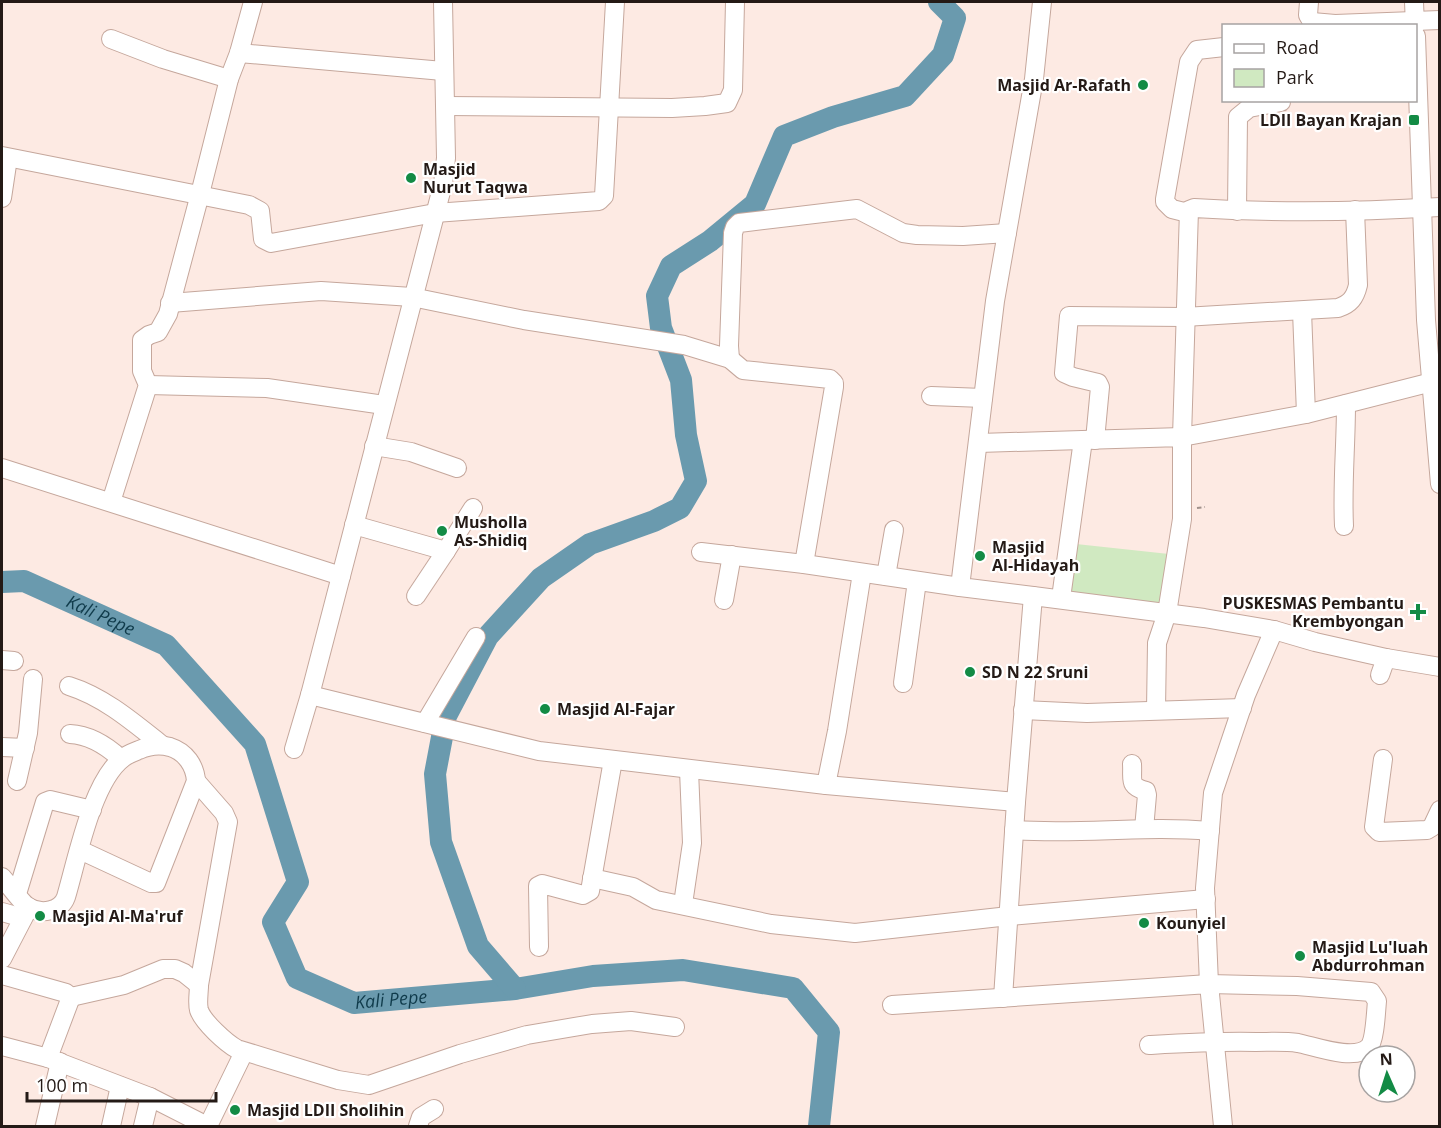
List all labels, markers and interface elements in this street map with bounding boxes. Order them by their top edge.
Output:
legend [1222,24,1417,102]
text: Road [1276,35,1319,59]
text: Park [1276,65,1314,89]
place label: Masjid Ar-Rafath [997,74,1131,96]
marker: Masjid Ar-Rafath [1136,78,1150,92]
place label: LDII Bayan Krajan [1260,109,1402,131]
marker: LDII Bayan Krajan [1407,113,1421,127]
place label: Masjid Nurut Taqwa [423,158,528,198]
marker: Masjid Nurut Taqwa [404,171,418,185]
place label: Musholla As-Shidiq [454,511,527,551]
marker: Musholla As-Shidiq [435,524,449,538]
place label: Masjid Al-Hidayah [992,536,1079,576]
marker: Masjid Al-Hidayah [973,549,987,563]
water label: Kali Pepe [63,589,139,640]
place label: PUSKESMAS Pembantu Krembyongan [1223,592,1404,632]
marker: PUSKESMAS Pembantu Krembyongan [1409,603,1427,621]
place label: SD N 22 Sruni [982,661,1088,683]
marker: SD N 22 Sruni [963,665,977,679]
place label: Masjid Al-Fajar [557,698,675,720]
marker: Masjid Al-Fajar [538,702,552,716]
place label: Masjid Al-Ma'ruf [52,905,184,927]
marker: Masjid Al-Ma'ruf [33,909,47,923]
place label: Kounyiel [1156,912,1226,934]
marker: Kounyiel [1137,916,1151,930]
place label: Masjid Lu'luah Abdurrohman [1312,936,1428,976]
marker: Masjid Lu'luah Abdurrohman [1293,949,1307,963]
water label: Kali Pepe [354,984,428,1014]
north arrow [1357,1044,1417,1104]
text: N [1379,1048,1393,1070]
scale bar [27,1065,216,1103]
text: 100 m [36,1073,88,1097]
place label: Masjid LDII Sholihin [247,1099,404,1121]
marker: Masjid LDII Sholihin [228,1103,242,1117]

